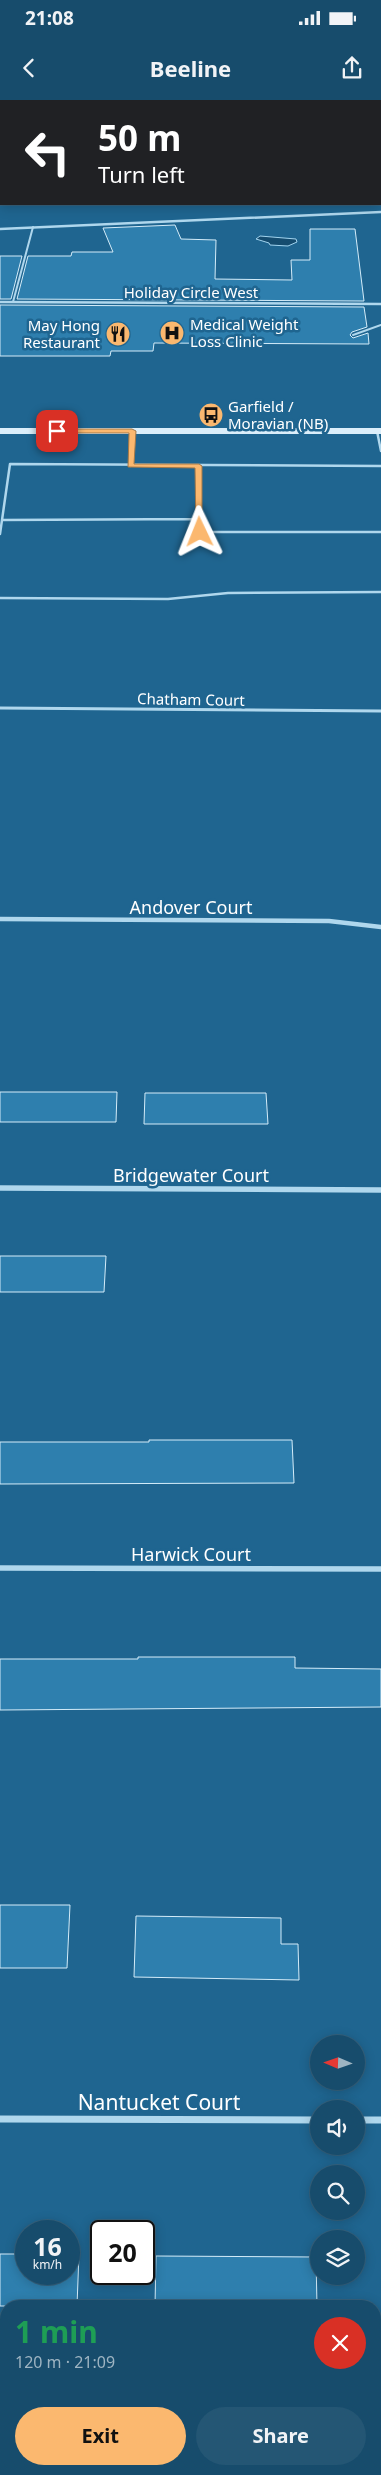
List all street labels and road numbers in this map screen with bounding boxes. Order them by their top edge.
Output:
street label: Holiday Circle West [124,282,259,302]
street label: Chatham Court [137,688,246,710]
street label: Andover Court [130,895,253,919]
street label: Bridgewater Court [113,1163,270,1187]
street label: Harwick Court [131,1542,251,1566]
street label: Nantucket Court [78,2088,241,2116]

